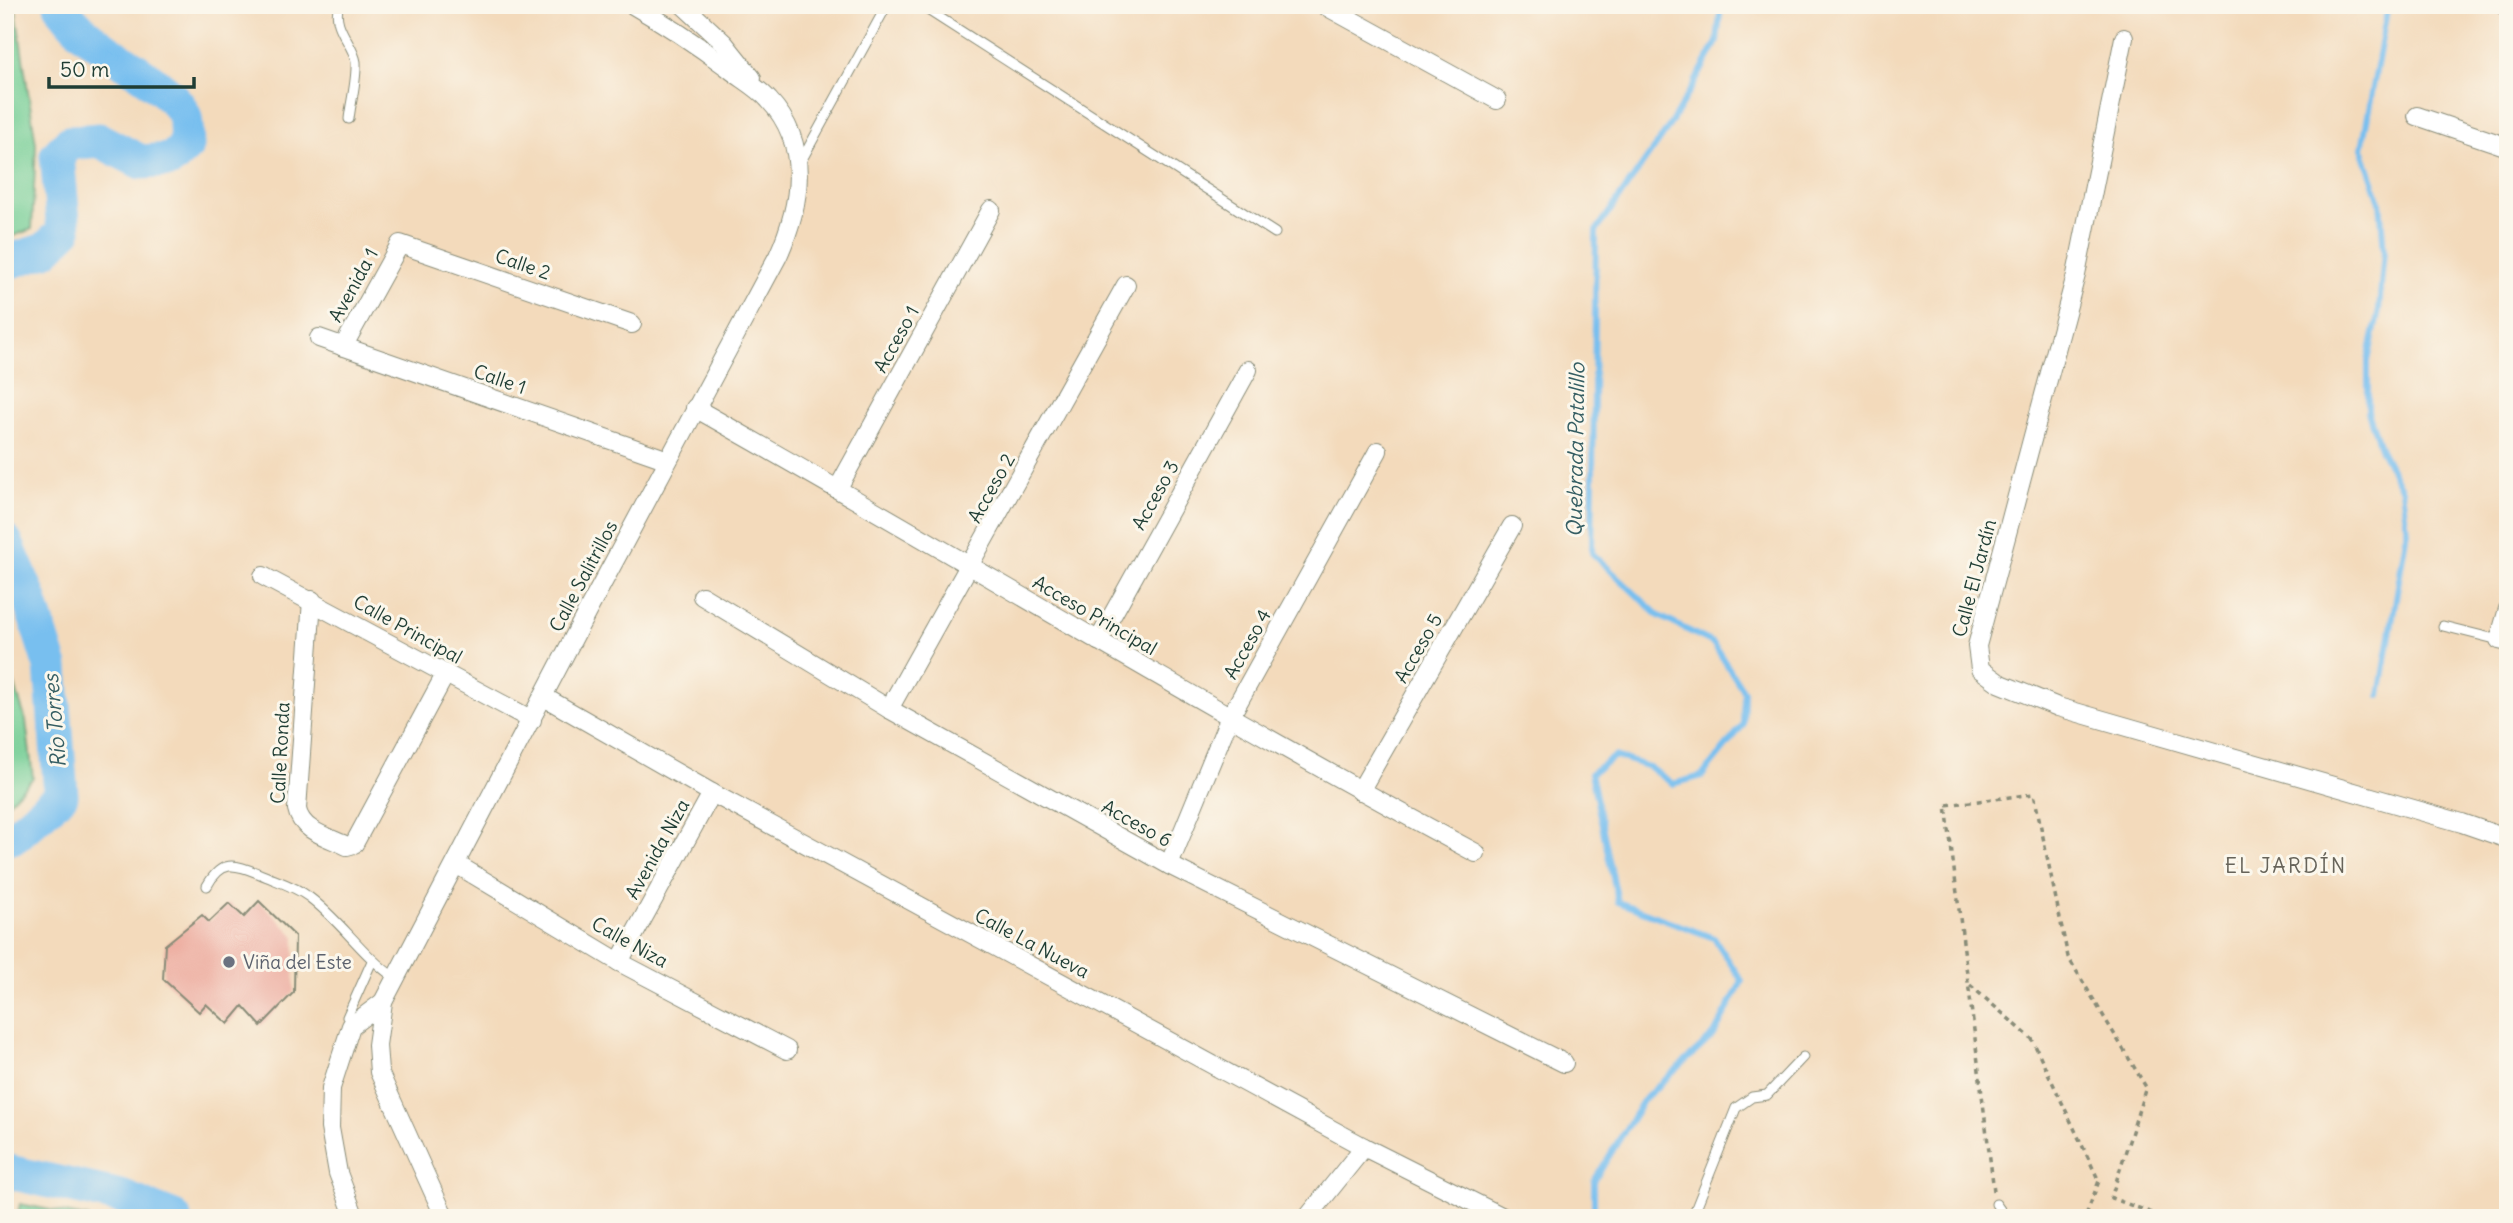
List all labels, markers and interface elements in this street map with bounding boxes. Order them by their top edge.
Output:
scale bar [49,46,194,90]
text: 50 m [60,56,109,83]
street label: Calle 2 [492,243,554,285]
street label: Avenida 1 [323,244,383,326]
street label: Acceso 1 [868,301,924,377]
street label: Calle 1 [471,359,529,399]
water label: Quebrada Patalillo [1560,361,1591,537]
street label: Acceso 2 [962,449,1020,527]
street label: Acceso 3 [1126,456,1184,534]
street label: Calle Salitrillos [544,516,622,636]
street label: Calle El Jardín [1947,517,2001,639]
street label: Acceso Principal [1029,570,1161,660]
street label: Calle Principal [349,589,467,669]
street label: Acceso 4 [1218,605,1276,683]
street label: Acceso 5 [1389,609,1447,687]
water label: Río Torres [37,672,72,769]
street label: Calle Ronda [265,701,295,805]
street label: Acceso 6 [1098,794,1176,852]
street label: Avenida Niza [620,795,694,903]
district label: EL JARDÍN [2225,852,2347,879]
street label: Calle La Nueva [971,903,1094,983]
street label: Calle Niza [588,911,672,973]
place label: Viña del Este [243,950,352,974]
marker: Viña del Este [221,954,237,970]

